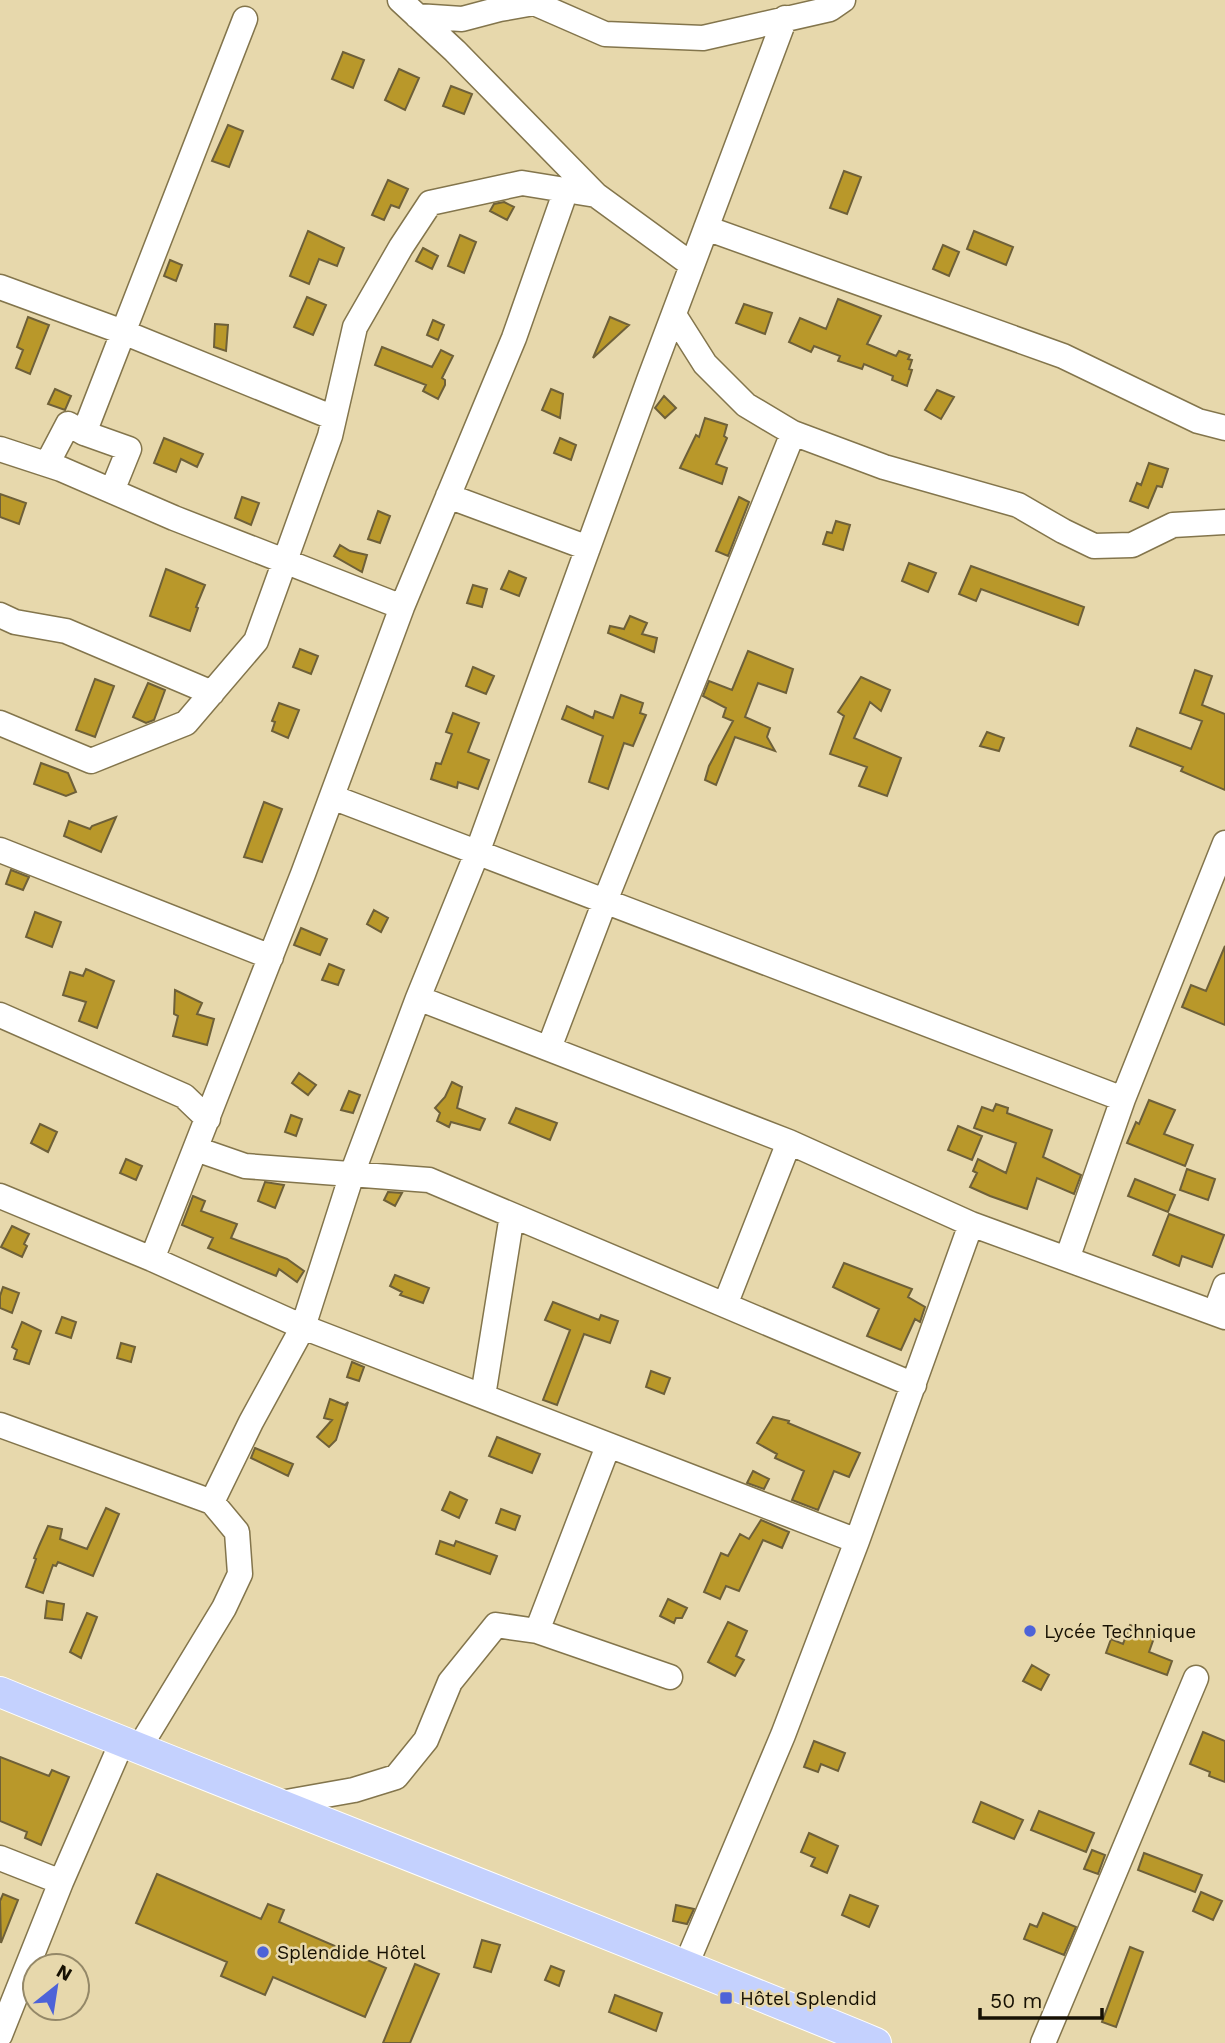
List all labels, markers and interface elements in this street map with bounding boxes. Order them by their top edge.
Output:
place label: Lycée Technique [1044,1620,1196,1643]
marker: Lycée Technique [1022,1623,1038,1639]
place label: Splendide Hôtel [277,1941,426,1964]
marker: Splendide Hôtel [255,1944,271,1960]
north arrow [21,1952,91,2022]
text: N [52,1959,76,1986]
scale bar [980,1976,1102,2020]
place label: Hôtel Splendid [740,1987,877,2010]
text: 50 m [990,1988,1042,2013]
marker: Hôtel Splendid [718,1990,734,2006]

